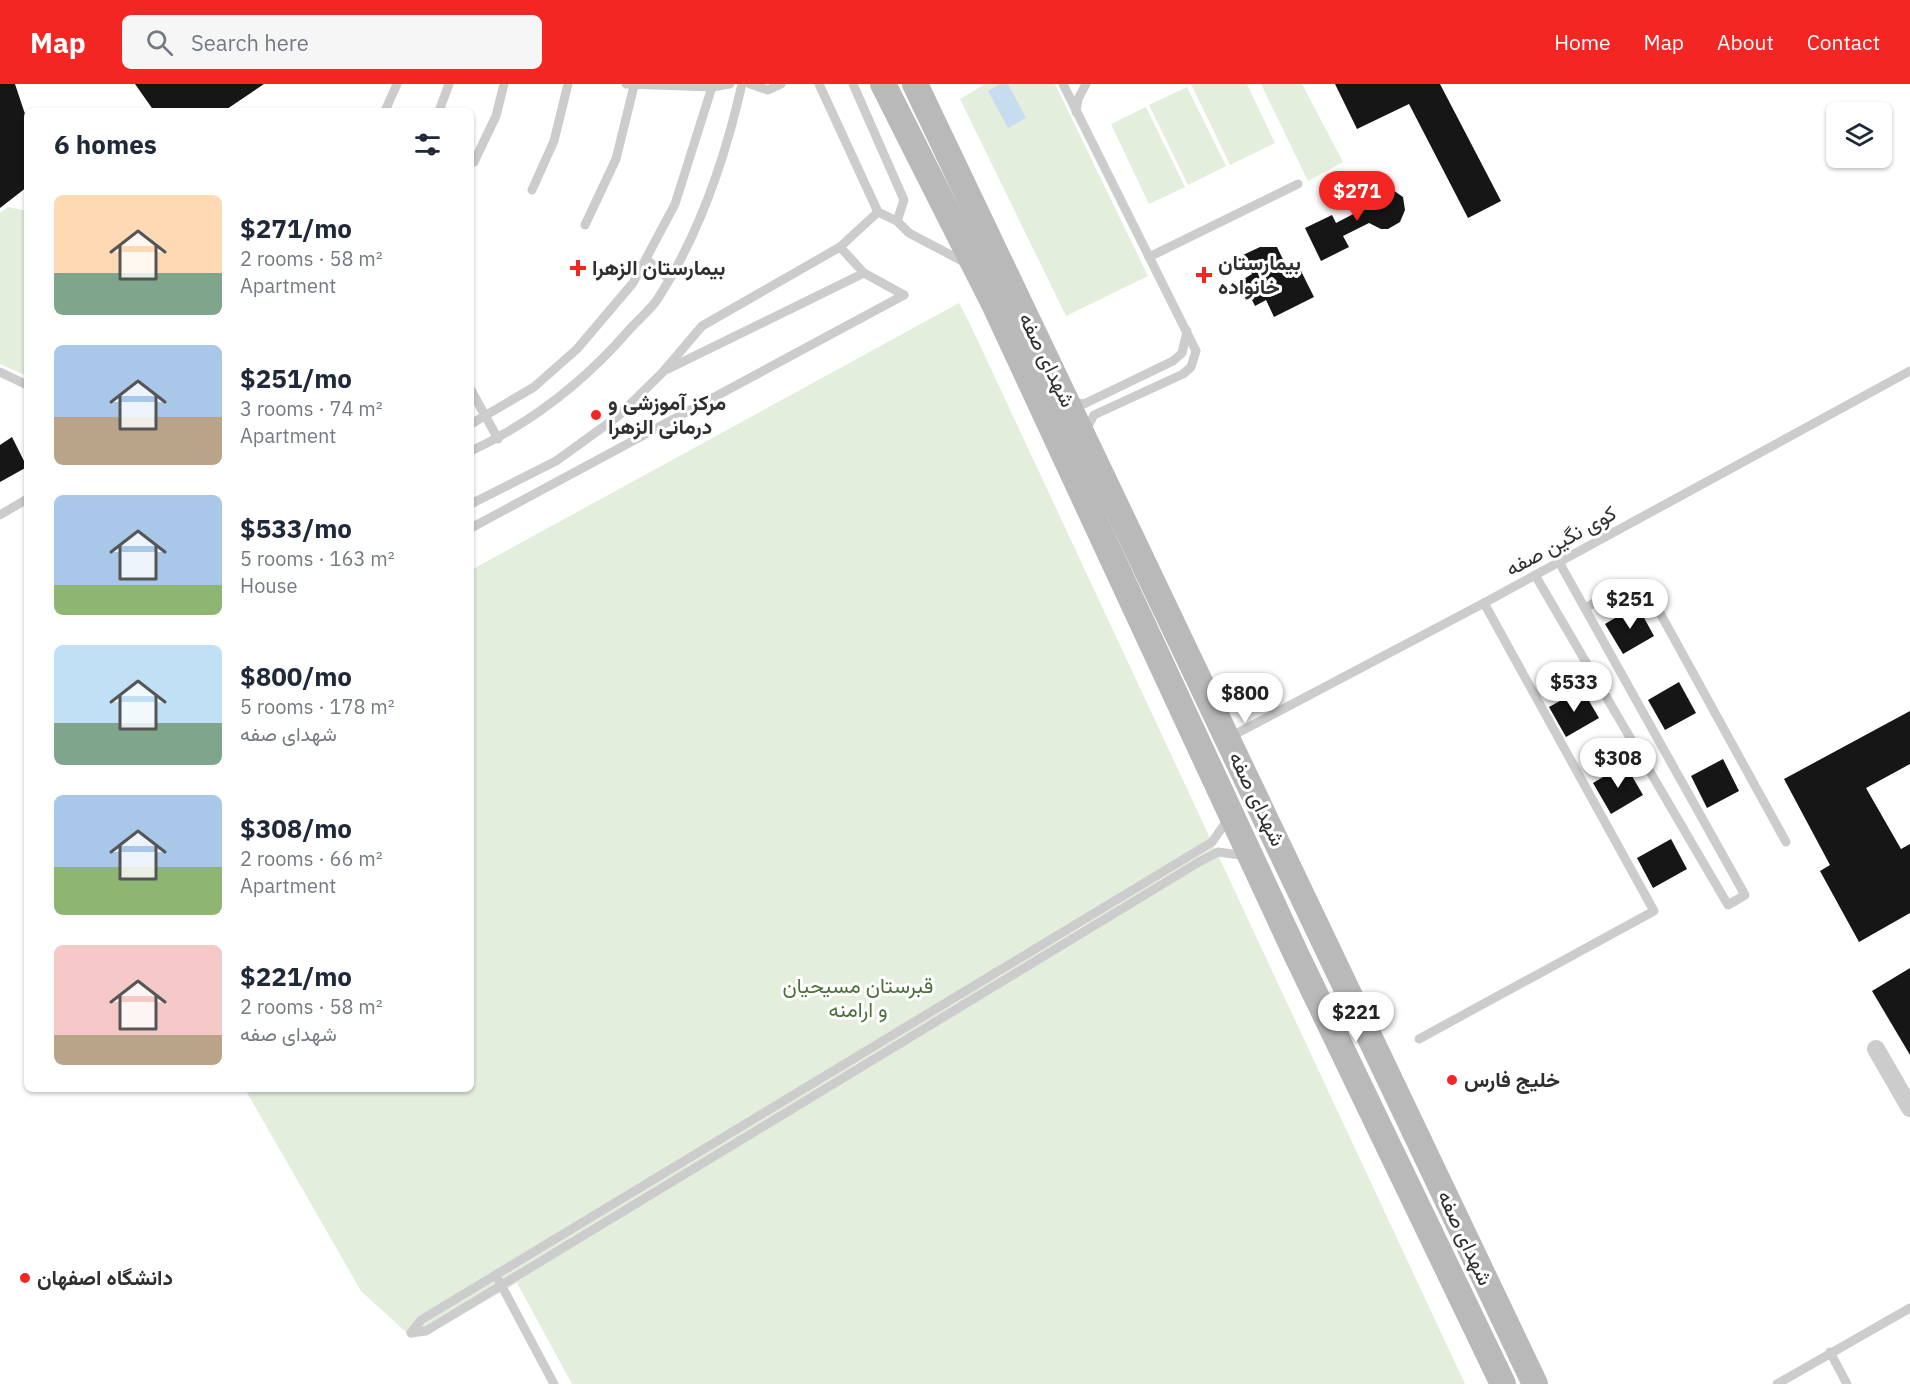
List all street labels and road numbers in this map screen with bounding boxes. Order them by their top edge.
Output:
street label: شهدای صفه [1013,308,1083,411]
street label: کوی نگین صفه [1500,498,1621,582]
street label: شهدای صفه [1223,747,1293,850]
street label: شهدای صفه [1432,1186,1500,1290]

